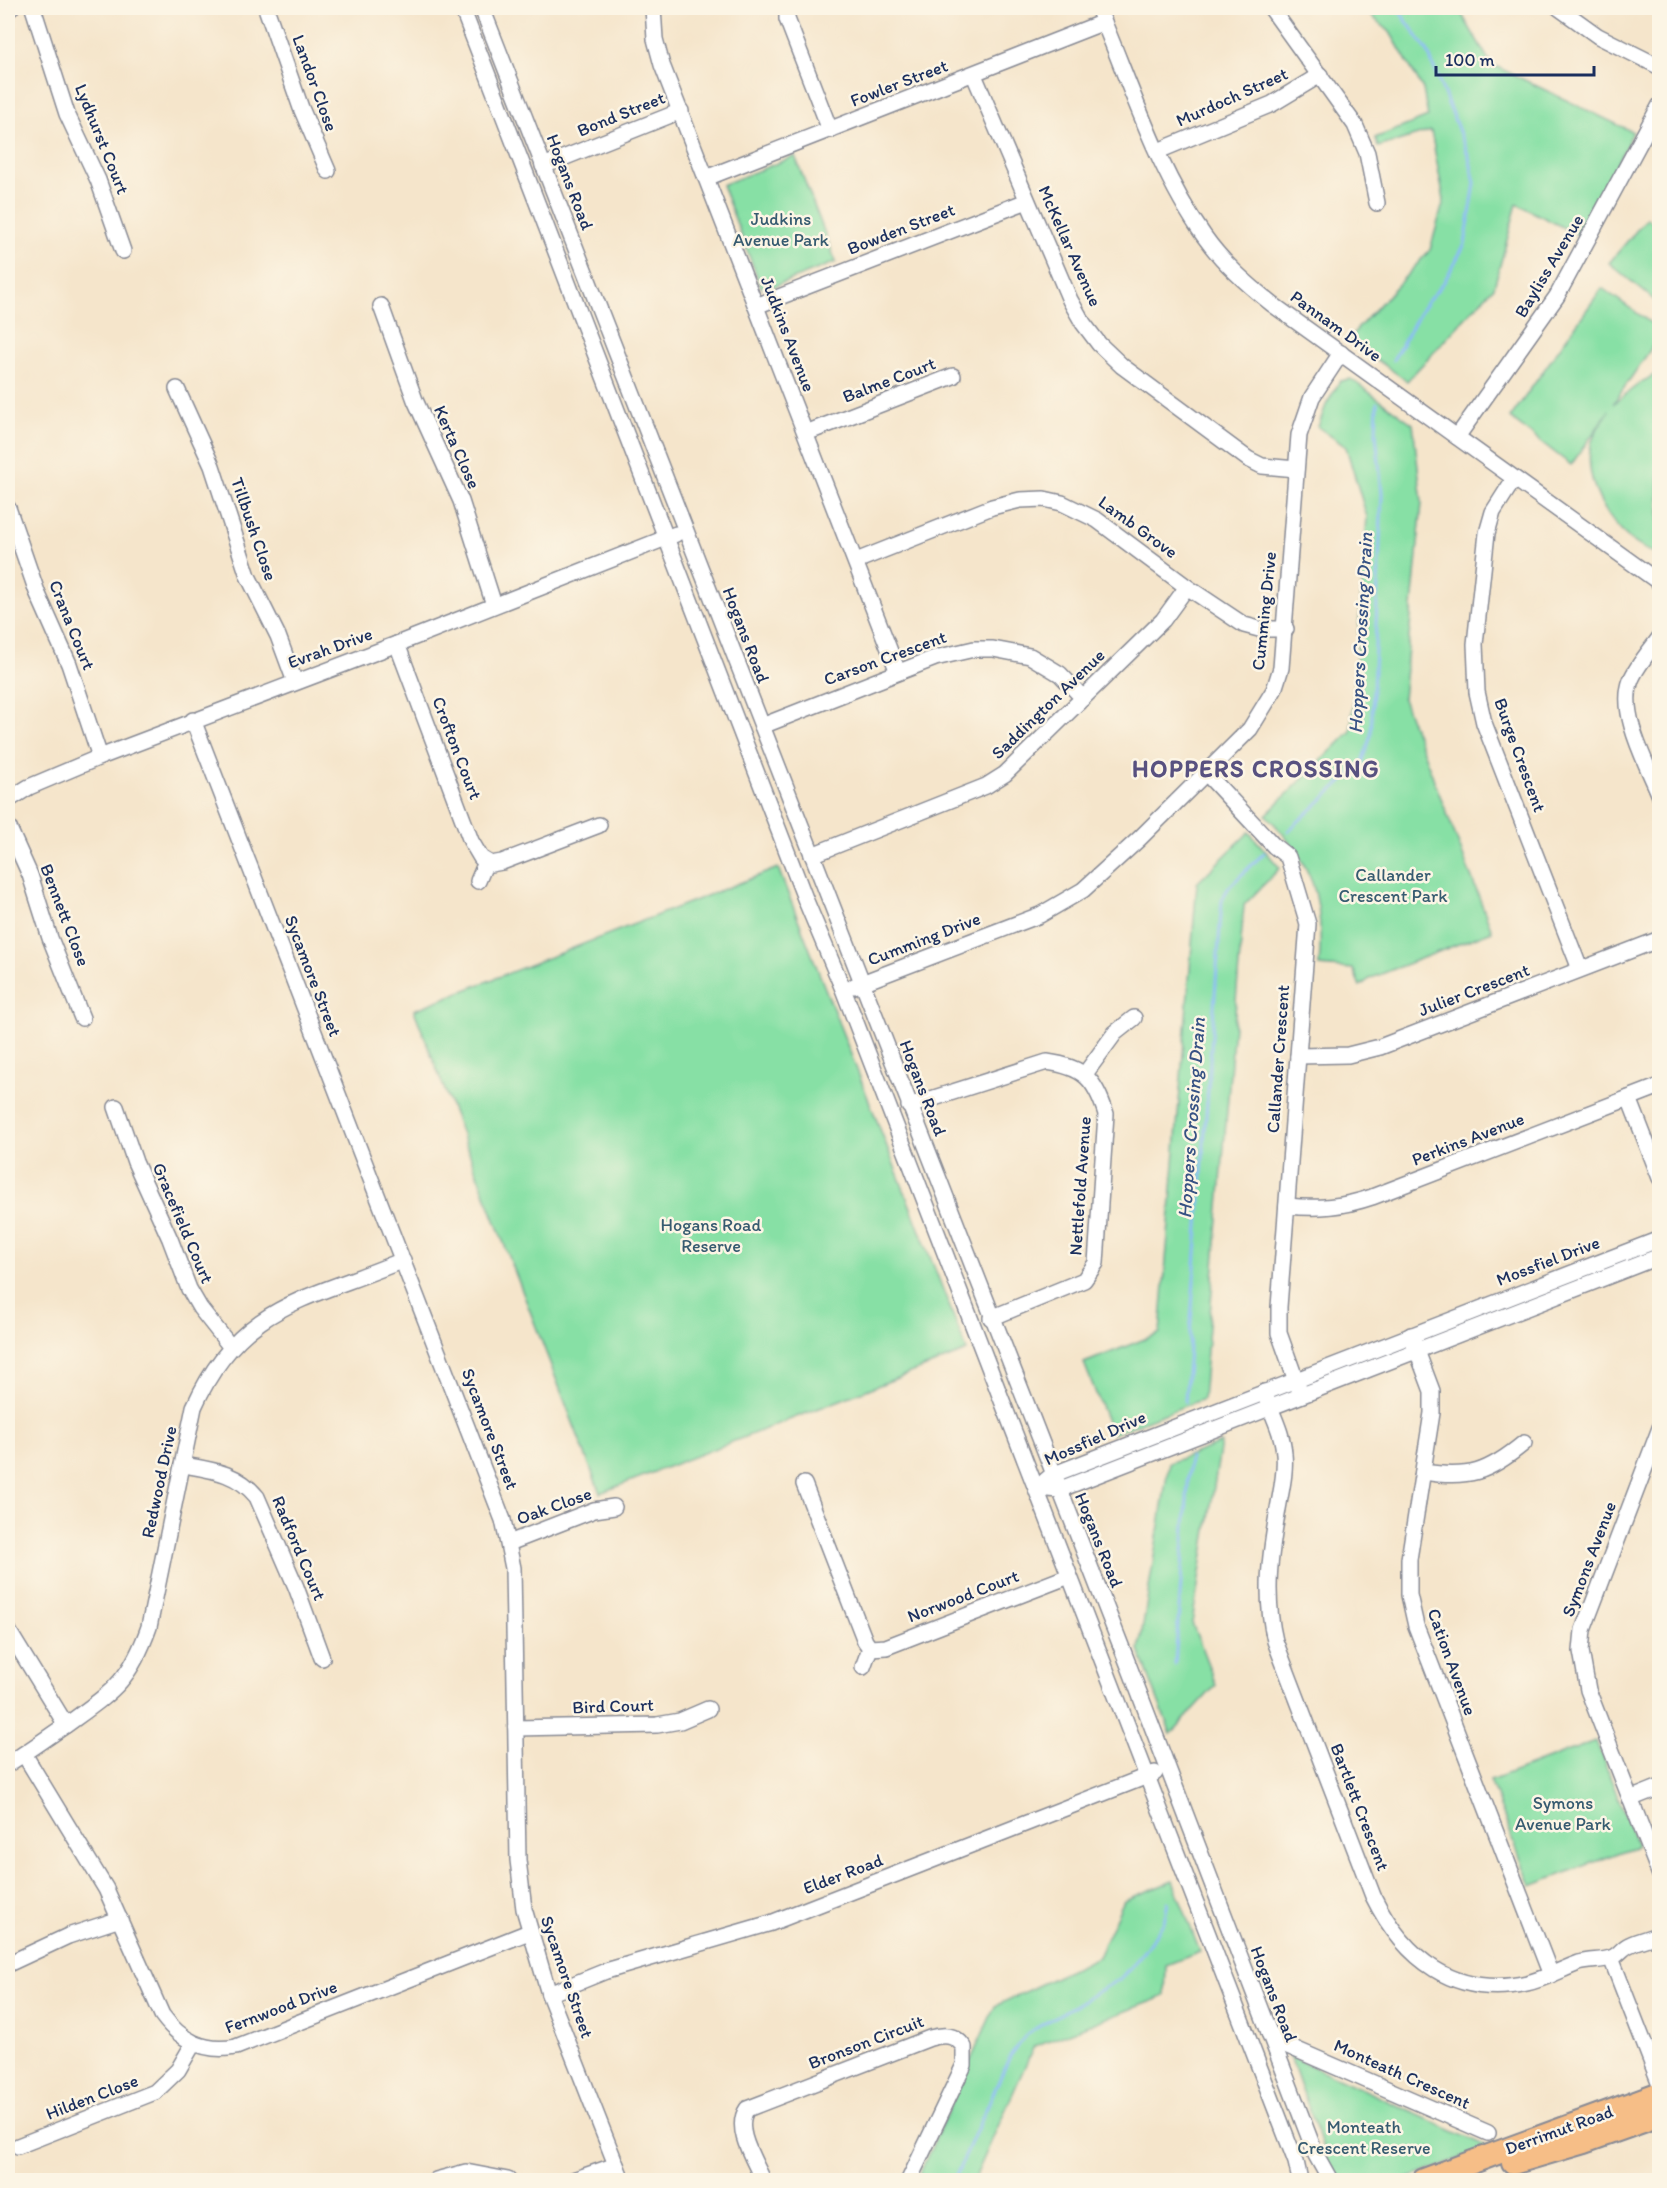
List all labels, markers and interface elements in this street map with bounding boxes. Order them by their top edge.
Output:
street label: Landor Close [287,32,343,134]
scale bar [1436,39,1594,77]
text: 100 m [1445,49,1495,71]
street label: Fowler Street [847,54,951,112]
street label: Murdoch Street [1173,62,1292,131]
street label: Lydhurst Court [70,81,134,198]
street label: Bond Street [574,86,668,142]
street label: Hogans Road [542,131,598,233]
street label: McKellar Avenue [1034,182,1106,310]
street label: Bowden Street [844,198,958,260]
park label: Judkins Avenue Park [733,208,830,251]
street label: Bayliss Avenue [1510,210,1588,322]
street label: Judkins Avenue [756,273,820,395]
street label: Pannam Drive [1286,286,1386,366]
street label: Balme Court [839,352,939,408]
street label: Kerta Close [429,402,485,492]
street label: Tillbush Close [226,474,282,584]
street label: Lamb Grove [1094,491,1182,563]
water label: Hoppers Crossing Drain [1343,532,1377,734]
street label: Cumming Drive [1247,551,1281,671]
street label: Crana Court [44,577,100,673]
street label: Hogans Road [718,584,774,686]
street label: Evrah Drive [285,623,375,673]
street label: Carson Crescent [821,626,949,690]
street label: Saddington Avenue [987,644,1109,764]
street label: Crofton Court [427,693,487,803]
street label: Burge Crescent [1489,695,1551,815]
district label: HOPPERS CROSSING [1132,754,1380,783]
street label: Bennett Close [35,861,95,969]
park label: Callander Crescent Park [1338,864,1448,907]
street label: Cumming Drive [864,907,984,971]
street label: Sycamore Street [280,912,346,1040]
street label: Julier Crescent [1416,959,1533,1021]
street label: Callander Crescent [1262,984,1294,1134]
water label: Hoppers Crossing Drain [1172,1017,1210,1219]
street label: Hogans Road [895,1037,951,1139]
street label: Perkins Avenue [1409,1107,1527,1171]
street label: Nettlefold Avenue [1064,1116,1096,1256]
street label: Gracefield Court [148,1159,218,1287]
park label: Hogans Road Reserve [661,1214,761,1257]
street label: Mossfiel Drive [1493,1231,1603,1291]
street label: Sycamore Street [457,1365,523,1493]
street label: Mossfiel Drive [1041,1406,1149,1470]
street label: Redwood Drive [136,1424,182,1540]
street label: Oak Close [513,1482,595,1530]
street label: Hogans Road [1070,1489,1128,1591]
street label: Radford Court [267,1492,331,1604]
street label: Symons Avenue [1557,1498,1621,1620]
street label: Norwood Court [904,1565,1022,1627]
street label: Cation Avenue [1422,1606,1482,1718]
street label: Bird Court [572,1694,654,1718]
street label: Bartlett Crescent [1326,1740,1394,1874]
park label: Symons Avenue Park [1515,1792,1612,1835]
street label: Elder Road [800,1849,886,1899]
street label: Sycamore Street [536,1913,598,2041]
street label: Hogans Road [1246,1943,1302,2045]
street label: Fernwood Drive [222,1975,340,2039]
street label: Bronson Circuit [805,2010,927,2074]
street label: Monteath Crescent [1330,2034,1474,2114]
street label: Hilden Close [43,2069,141,2125]
street label: Derrimut Road [1502,2100,1616,2160]
park label: Monteath Crescent Reserve [1297,2116,1431,2159]

